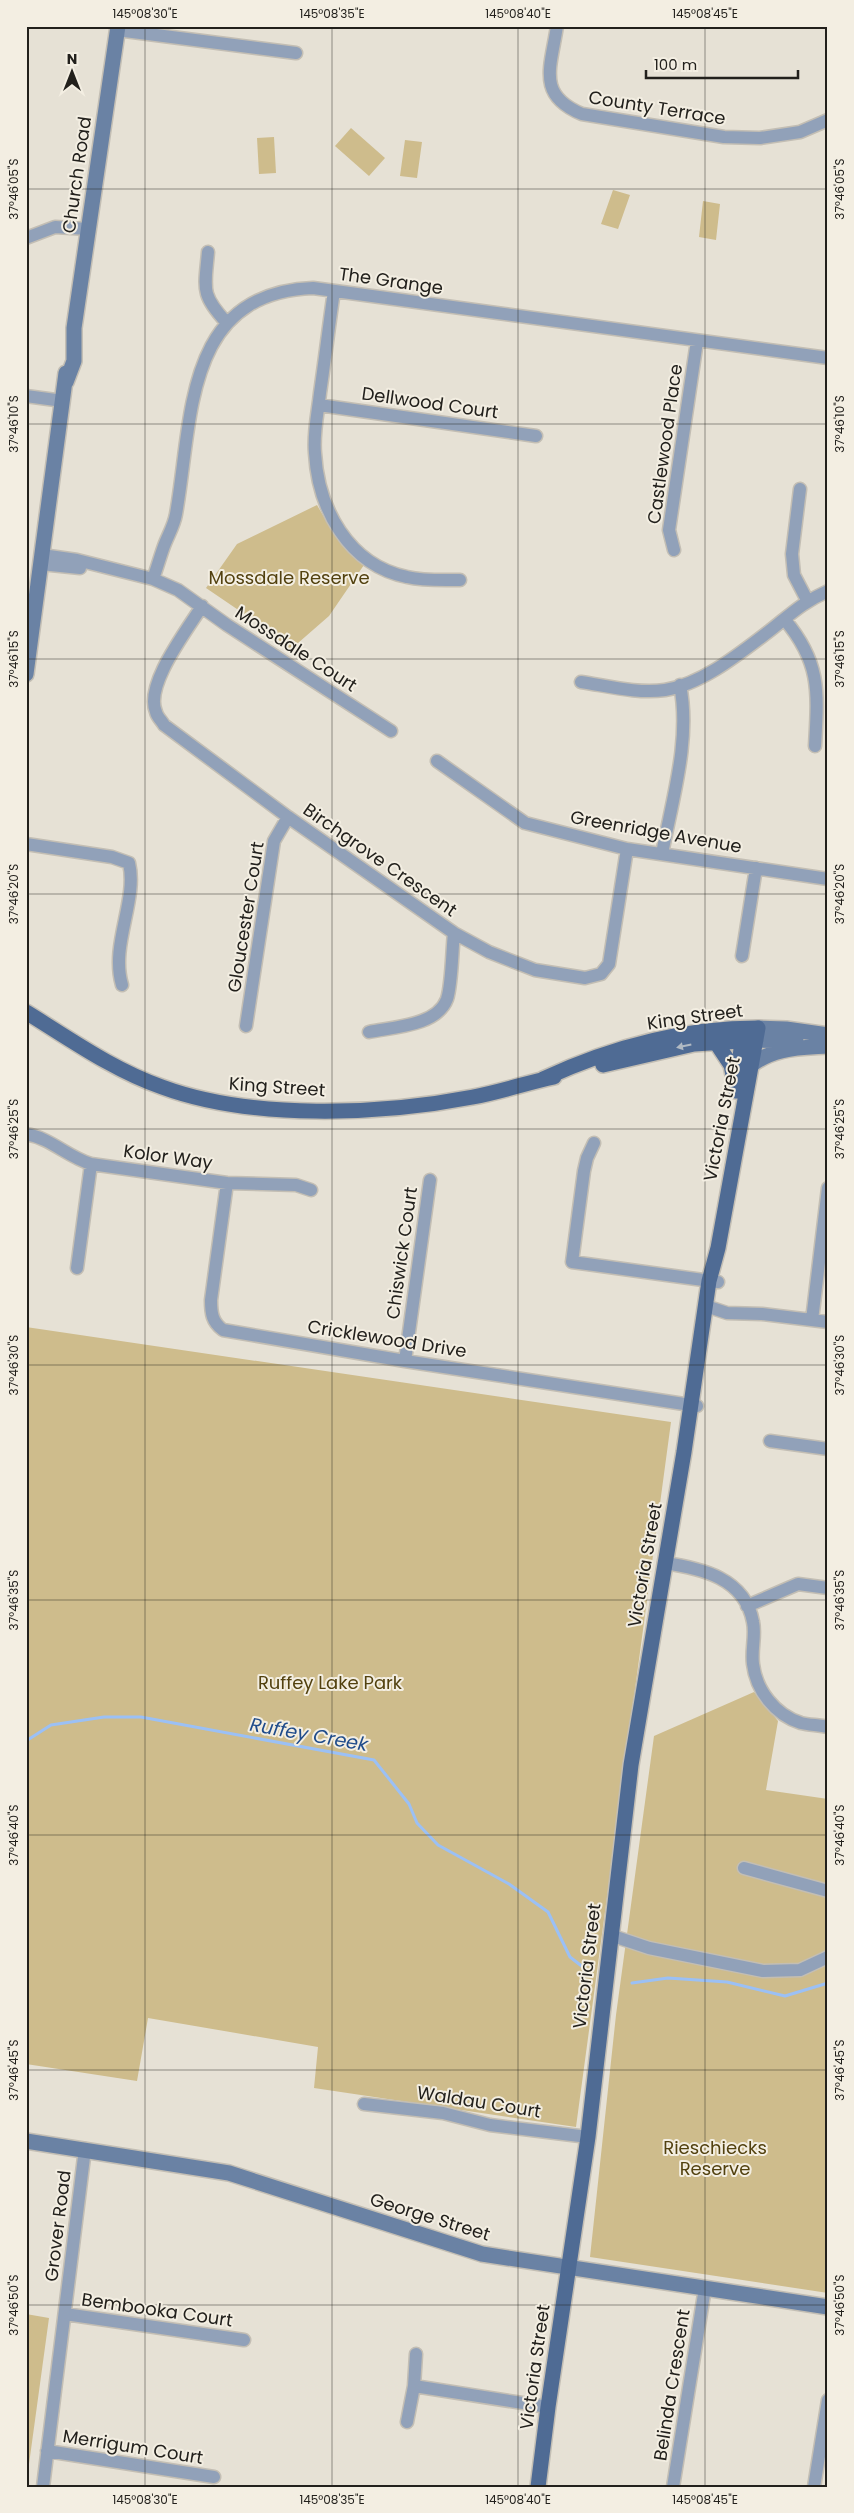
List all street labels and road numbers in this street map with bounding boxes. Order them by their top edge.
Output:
street label: County Terrace [587,84,727,131]
street label: Church Road [56,115,97,235]
street label: The Grange [337,261,445,300]
street label: Castlewood Place [641,362,688,526]
street label: Dellwood Court [360,381,500,424]
street label: Mossdale Court [230,600,362,697]
street label: Birchgrove Crescent [298,797,462,922]
street label: Greenridge Avenue [568,804,744,859]
street label: Gloucester Court [221,840,270,994]
street label: King Street [645,997,744,1036]
street label: Victoria Street [697,1054,746,1183]
street label: King Street [228,1071,326,1102]
street label: Kolor Way [122,1138,214,1175]
street label: Chiswick Court [380,1185,423,1321]
street label: Cricklewood Drive [306,1314,468,1363]
street label: Victoria Street [621,1500,668,1629]
street label: Victoria Street [566,1902,607,2030]
street label: Waldau Court [415,2079,543,2124]
street label: Grover Road [38,2169,77,2283]
street label: George Street [367,2186,493,2247]
street label: Bembooka Court [80,2287,234,2332]
street label: Victoria Street [513,2303,556,2431]
street label: Belinda Crescent [647,2307,696,2462]
street label: Merrigum Court [61,2423,205,2470]

